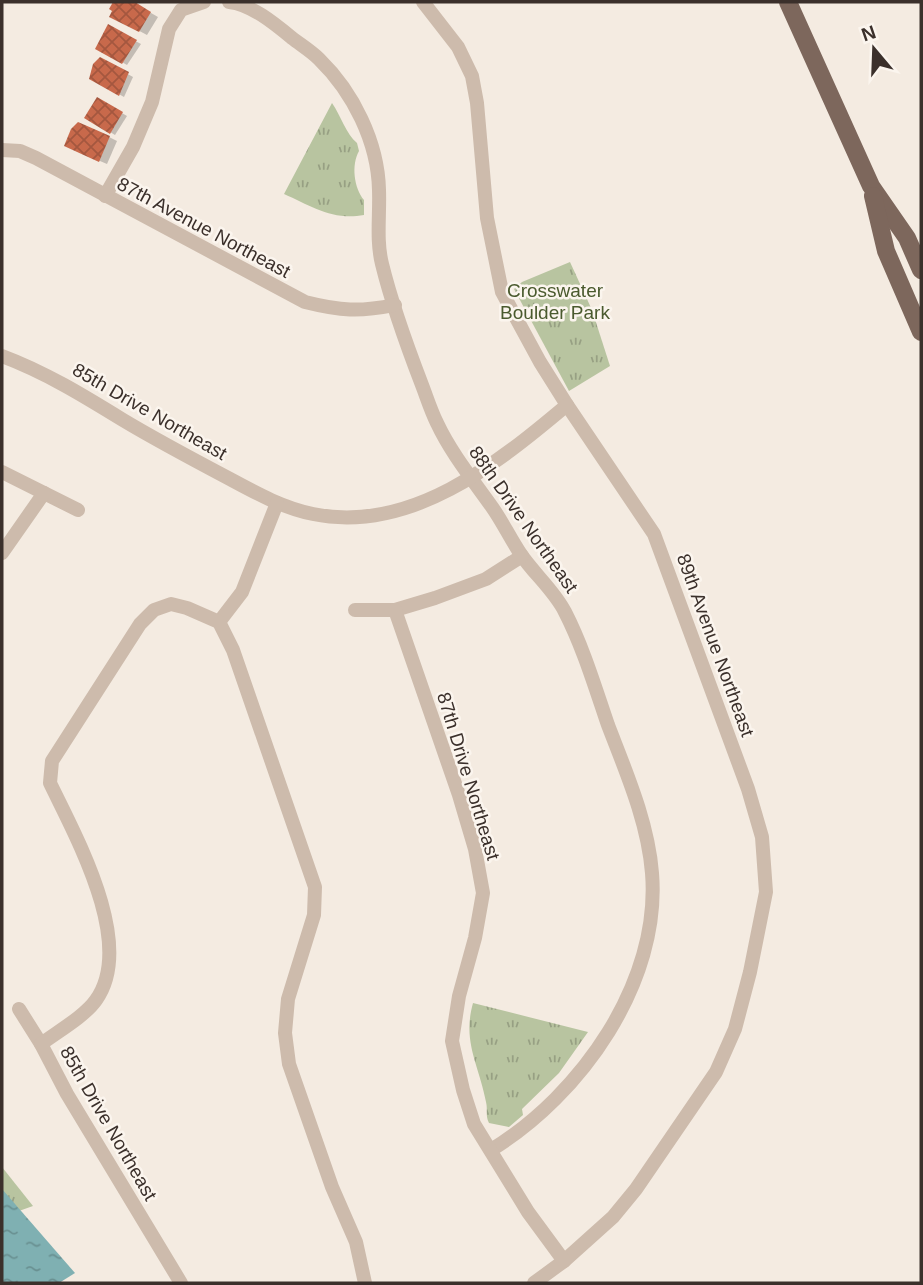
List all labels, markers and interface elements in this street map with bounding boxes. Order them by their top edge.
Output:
north arrow [839,14,909,84]
text: N [859,21,879,46]
street label: 87th Avenue Northeast [114,173,295,282]
park label: Crosswater Boulder Park [500,280,610,323]
street label: 85th Drive Northeast [69,359,231,464]
street label: 88th Drive Northeast [465,442,583,597]
street label: 89th Avenue Northeast [673,551,759,740]
street label: 87th Drive Northeast [433,690,504,863]
street label: 85th Drive Northeast [56,1043,162,1205]

